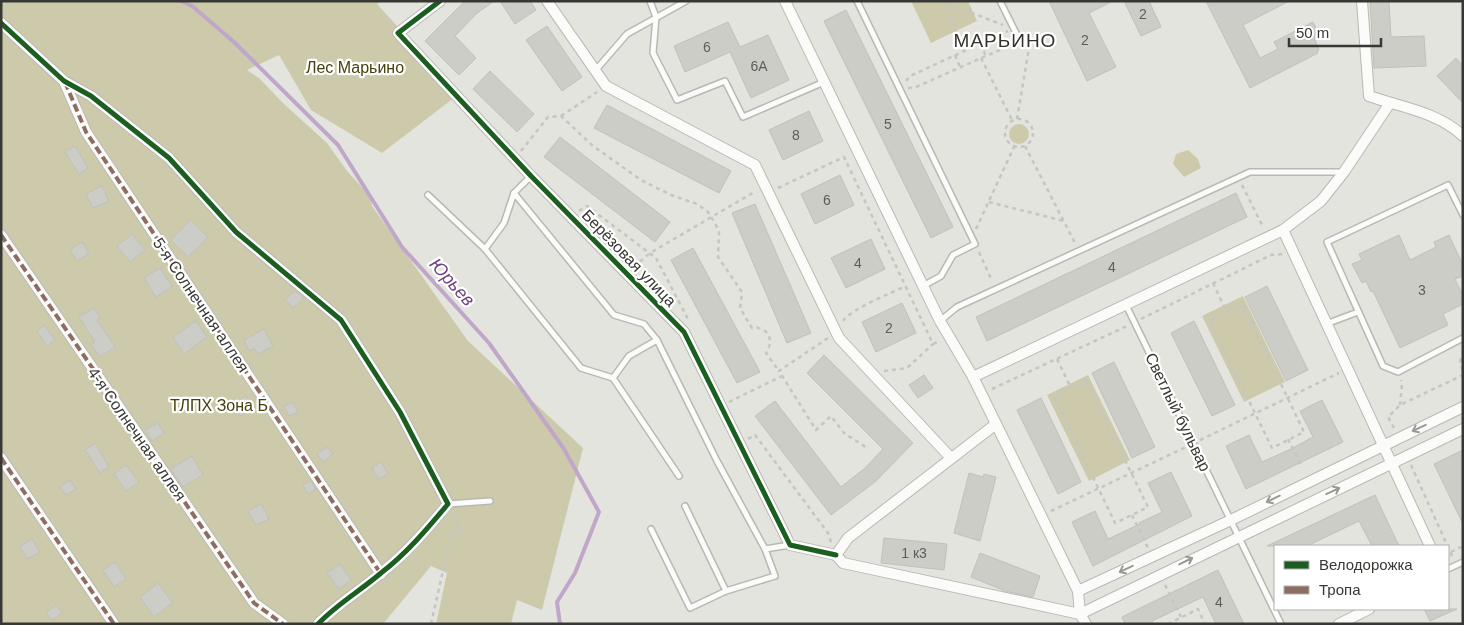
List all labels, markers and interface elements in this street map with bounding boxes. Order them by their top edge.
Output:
house number: 2 [1139,6,1147,22]
scale bar [1289,15,1382,47]
text: 50 m [1296,24,1329,41]
district label: МАРЬИНО [954,30,1056,51]
house number: 2 [1081,32,1089,48]
house number: 6 [703,39,711,55]
house number: 6А [750,58,768,74]
park label: Лес Марьино [306,59,404,76]
house number: 5 [884,116,892,132]
house number: 8 [792,127,800,143]
house number: 6 [823,192,831,208]
street label: Берёзовая улица [579,206,679,310]
street label: 5-я Солнечная аллея [150,235,252,375]
water label: Юрьев [425,254,479,310]
house number: 4 [854,255,862,271]
house number: 4 [1108,259,1116,275]
house number: 3 [1418,282,1426,298]
house number: 2 [885,320,893,336]
street label: Светлый бульвар [1142,350,1214,474]
street label: 4-я Солнечная аллея [85,364,189,504]
park label: ТЛПХ Зона Б [170,397,268,414]
one-way arrow [1412,424,1427,433]
one-way arrow [1325,486,1340,495]
one-way arrow [1265,494,1280,504]
house number: 1 к3 [901,545,927,561]
legend [1274,545,1449,610]
one-way arrow [1179,556,1194,566]
text: Велодорожка [1319,556,1413,573]
one-way arrow [1119,565,1134,574]
text: Тропа [1319,581,1361,598]
house number: 4 [1215,594,1223,610]

